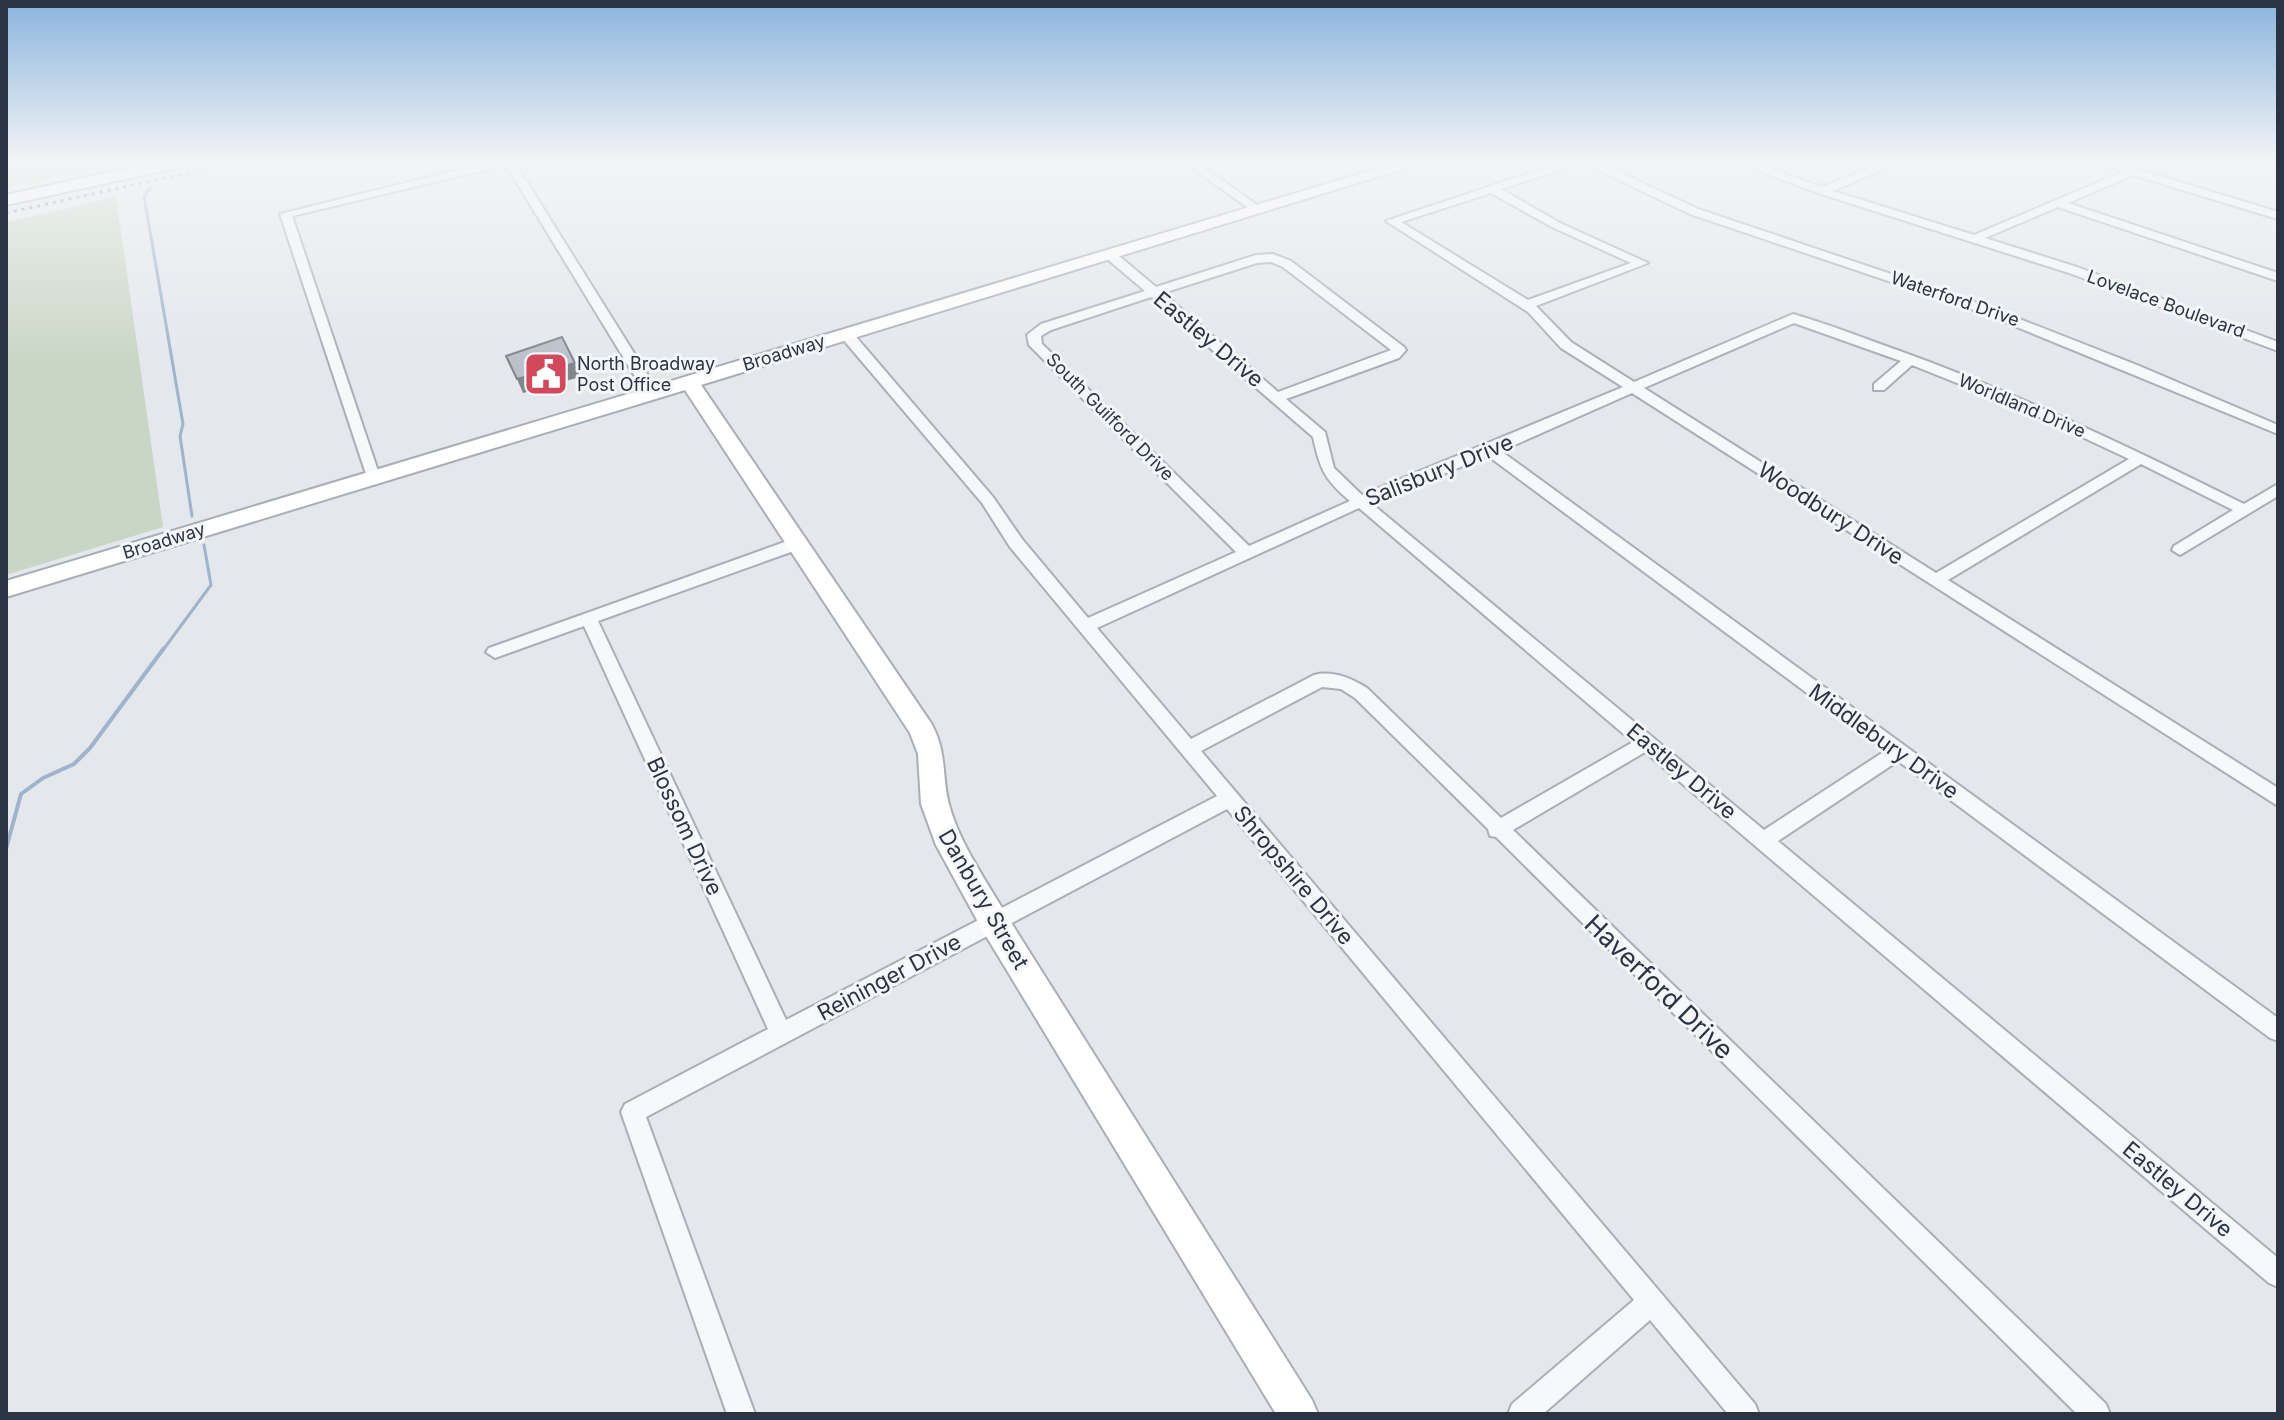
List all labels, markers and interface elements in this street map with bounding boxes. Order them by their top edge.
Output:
street label: Lovelace Boulevard [2084,265,2248,342]
street label: Waterford Drive [1888,267,2022,330]
street label: Eastley Drive [1149,286,1269,392]
street label: Broadway [740,330,828,375]
street label: South Guilford Drive [1042,349,1178,485]
public building icon: North Broadway Post Office [522,350,570,398]
place label: North Broadway Post Office [577,353,715,395]
street label: Worldland Drive [1956,369,2089,442]
street label: Salisbury Drive [1361,429,1517,511]
street label: Woodbury Drive [1753,456,1909,570]
street label: Broadway [120,518,208,563]
street label: Middlebury Drive [1804,678,1964,804]
street label: Eastley Drive [1622,718,1742,824]
street label: Blossom Drive [642,753,728,899]
street label: Shropshire Drive [1228,800,1360,950]
street label: Danbury Street [933,825,1035,973]
street label: Haverford Drive [1579,908,1740,1065]
street label: Reininger Drive [813,928,965,1026]
street label: Eastley Drive [2118,1136,2238,1242]

